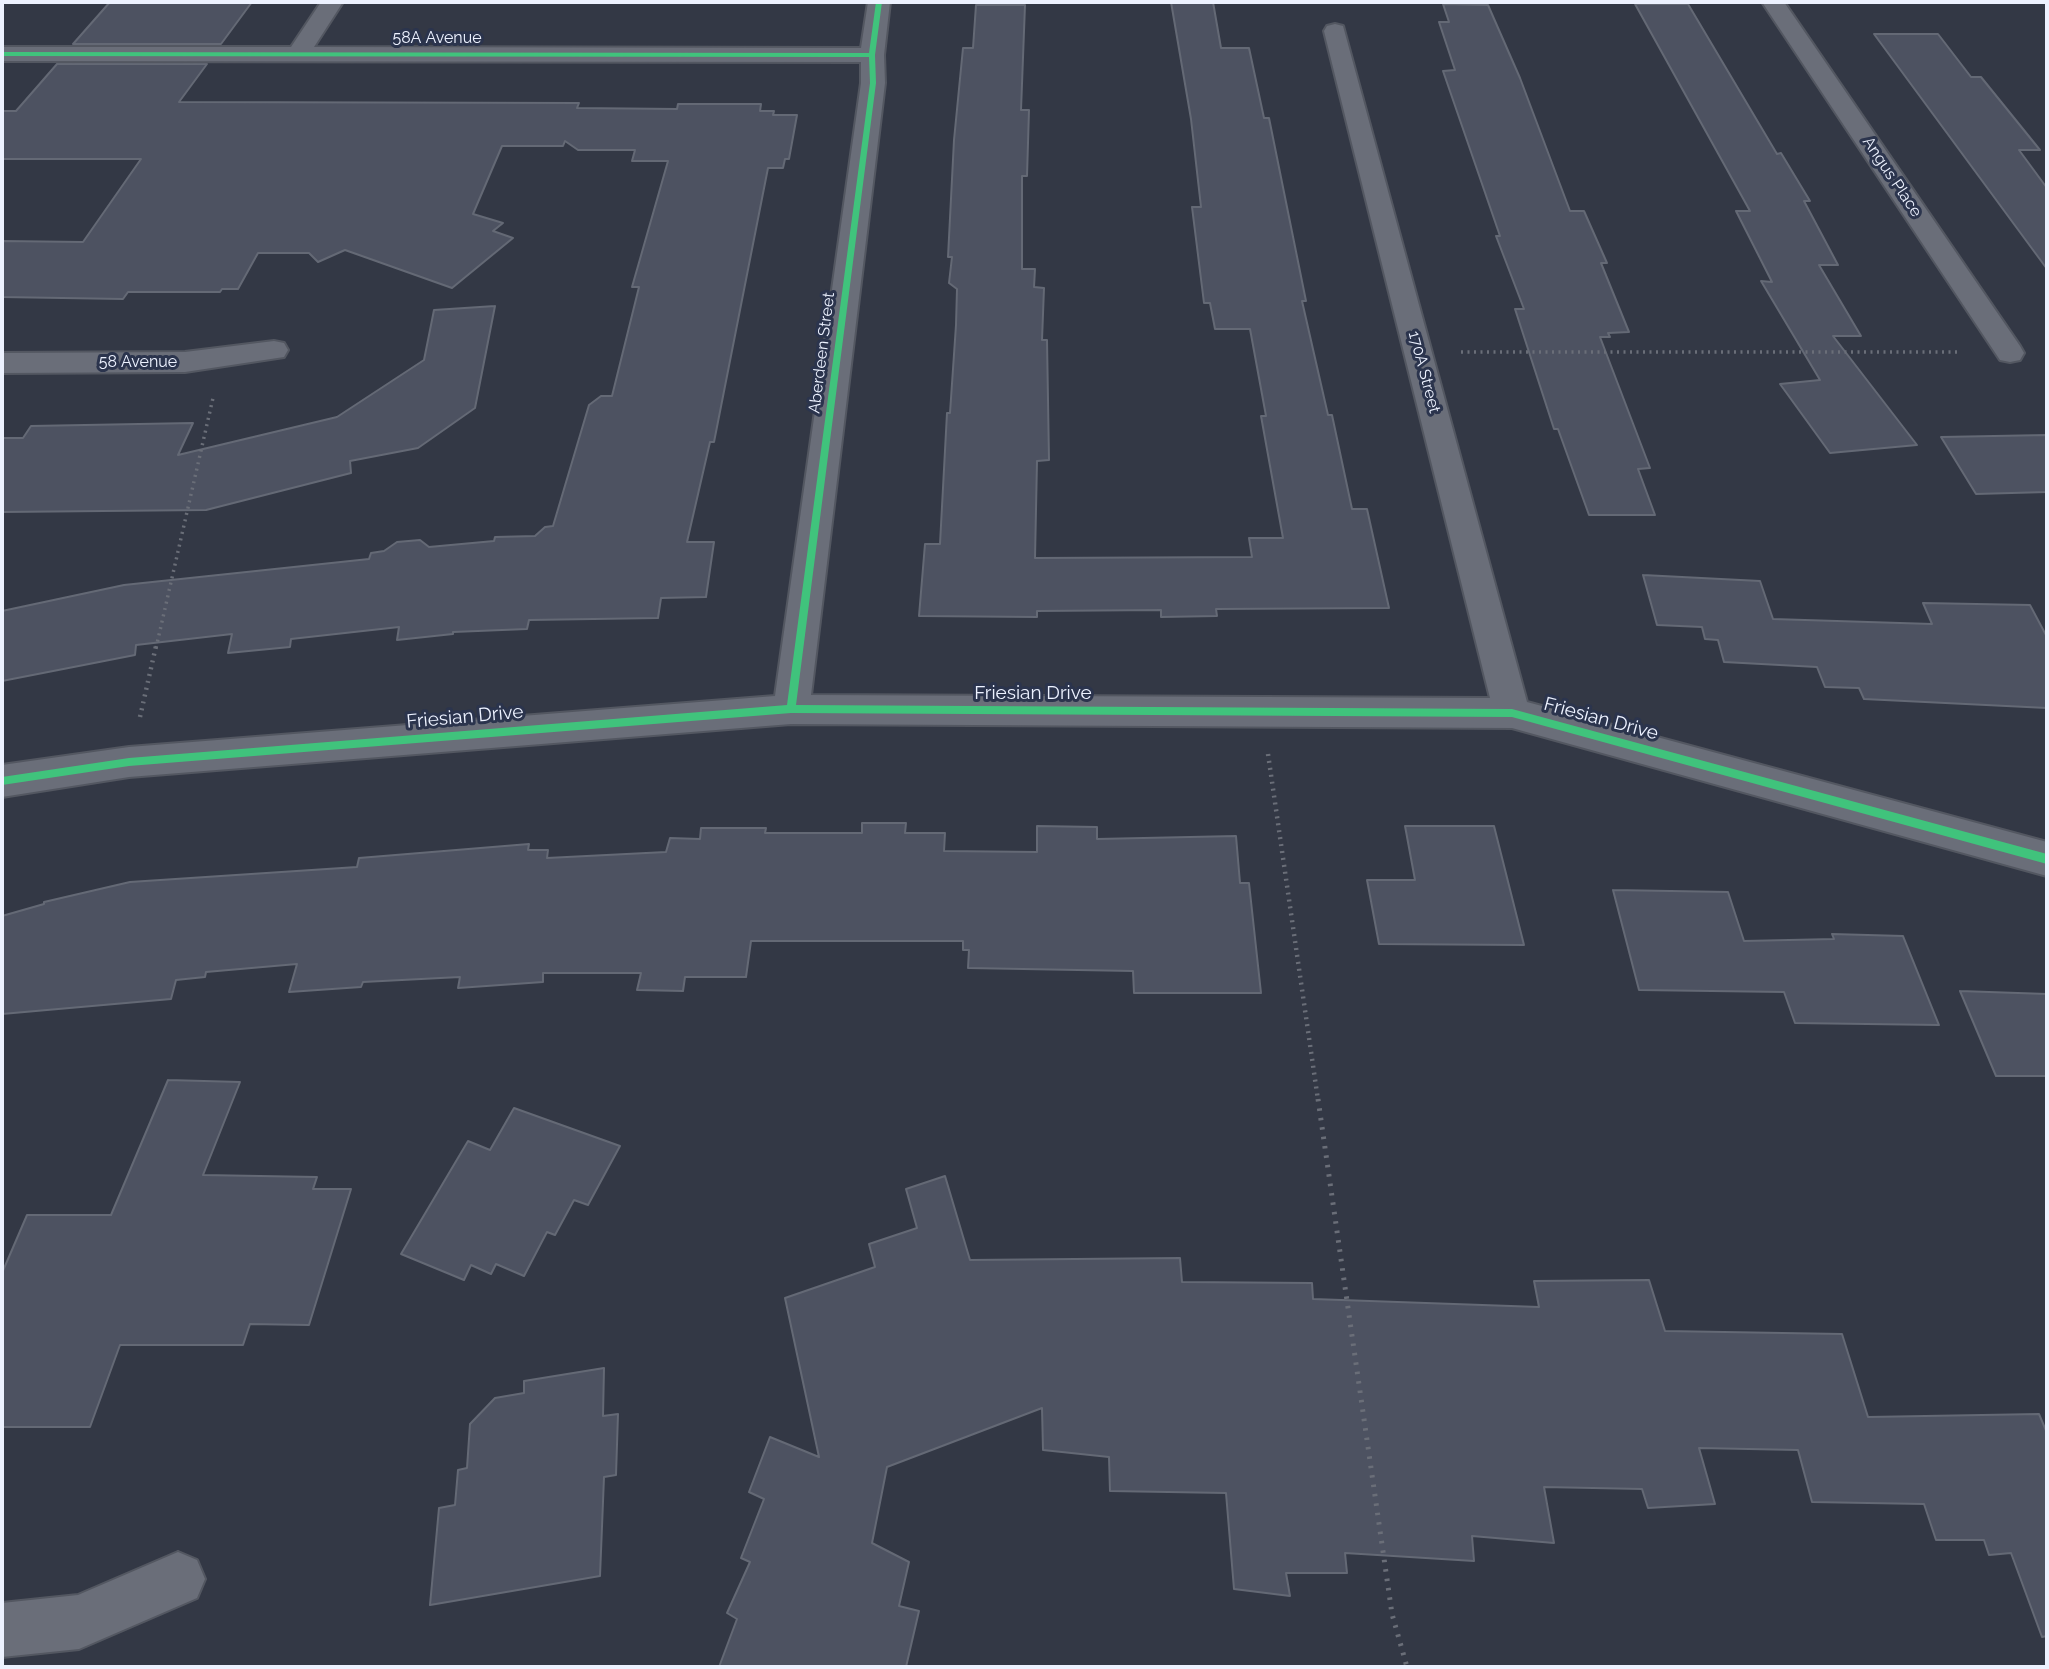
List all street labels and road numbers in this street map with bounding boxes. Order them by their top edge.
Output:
street label: 58A Avenue [392,28,482,48]
street label: Angus Place [1858,133,1926,221]
street label: Aberdeen Street [805,291,839,415]
street label: 170A Street [1404,329,1444,415]
street label: 58 Avenue [99,352,177,372]
street label: Friesian Drive [974,682,1092,704]
street label: Friesian Drive [1541,693,1661,745]
street label: Friesian Drive [406,701,524,733]

